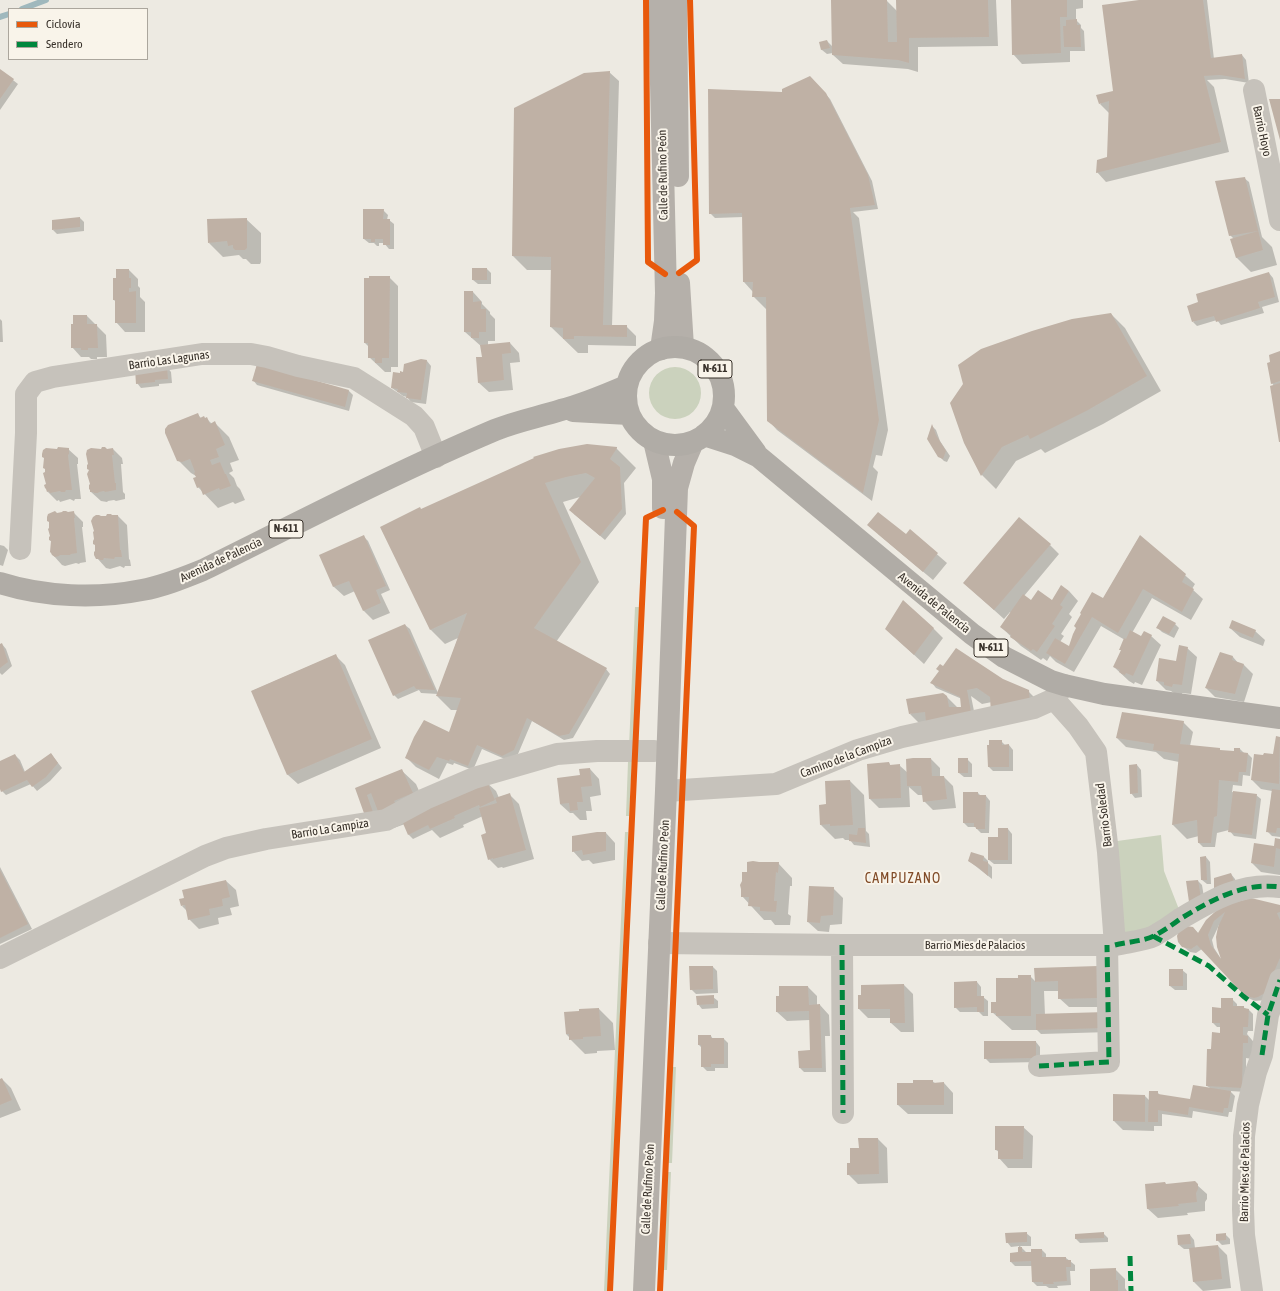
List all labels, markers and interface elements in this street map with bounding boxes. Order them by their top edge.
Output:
legend [8,8,148,60]
text: Ciclovía [46,17,80,31]
text: Sendero [46,37,83,51]
street label: Barrio Hoyo [1250,104,1274,158]
street label: Calle de Rufino Peón [655,130,671,220]
street label: Barrio Las Lagunas [128,347,210,373]
road number: N-611 [698,360,732,378]
road number: N-611 [269,520,303,538]
street label: Avenida de Palencia [178,535,264,585]
street label: Avenida de Palencia [895,569,973,637]
road number: N-611 [974,639,1008,657]
street label: Camino de la Campiza [798,733,894,781]
street label: Barrio Soledad [1093,782,1115,848]
street label: Barrio La Campiza [290,816,370,842]
street label: Calle de Rufino Peón [653,819,673,911]
district label: CAMPUZANO [865,871,941,887]
street label: Barrio Mies de Palacios [925,938,1025,952]
street label: Barrio Mies de Palacios [1237,1122,1253,1222]
street label: Calle de Rufino Peón [638,1143,658,1235]

